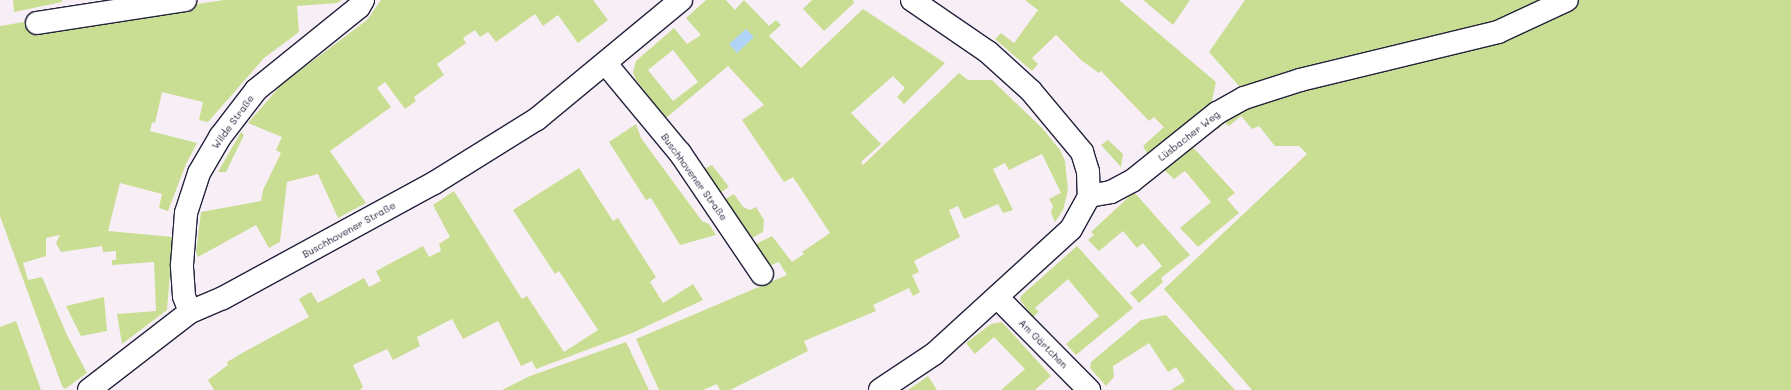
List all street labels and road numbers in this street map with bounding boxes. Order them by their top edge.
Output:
street label: Wilde Straße [209,93,257,151]
street label: Lüsbacher Weg [1156,108,1222,164]
street label: Buschhovener Straße [658,131,730,223]
street label: Buschhovener Straße [300,199,398,261]
street label: Am Gärtchen [1016,317,1070,371]

